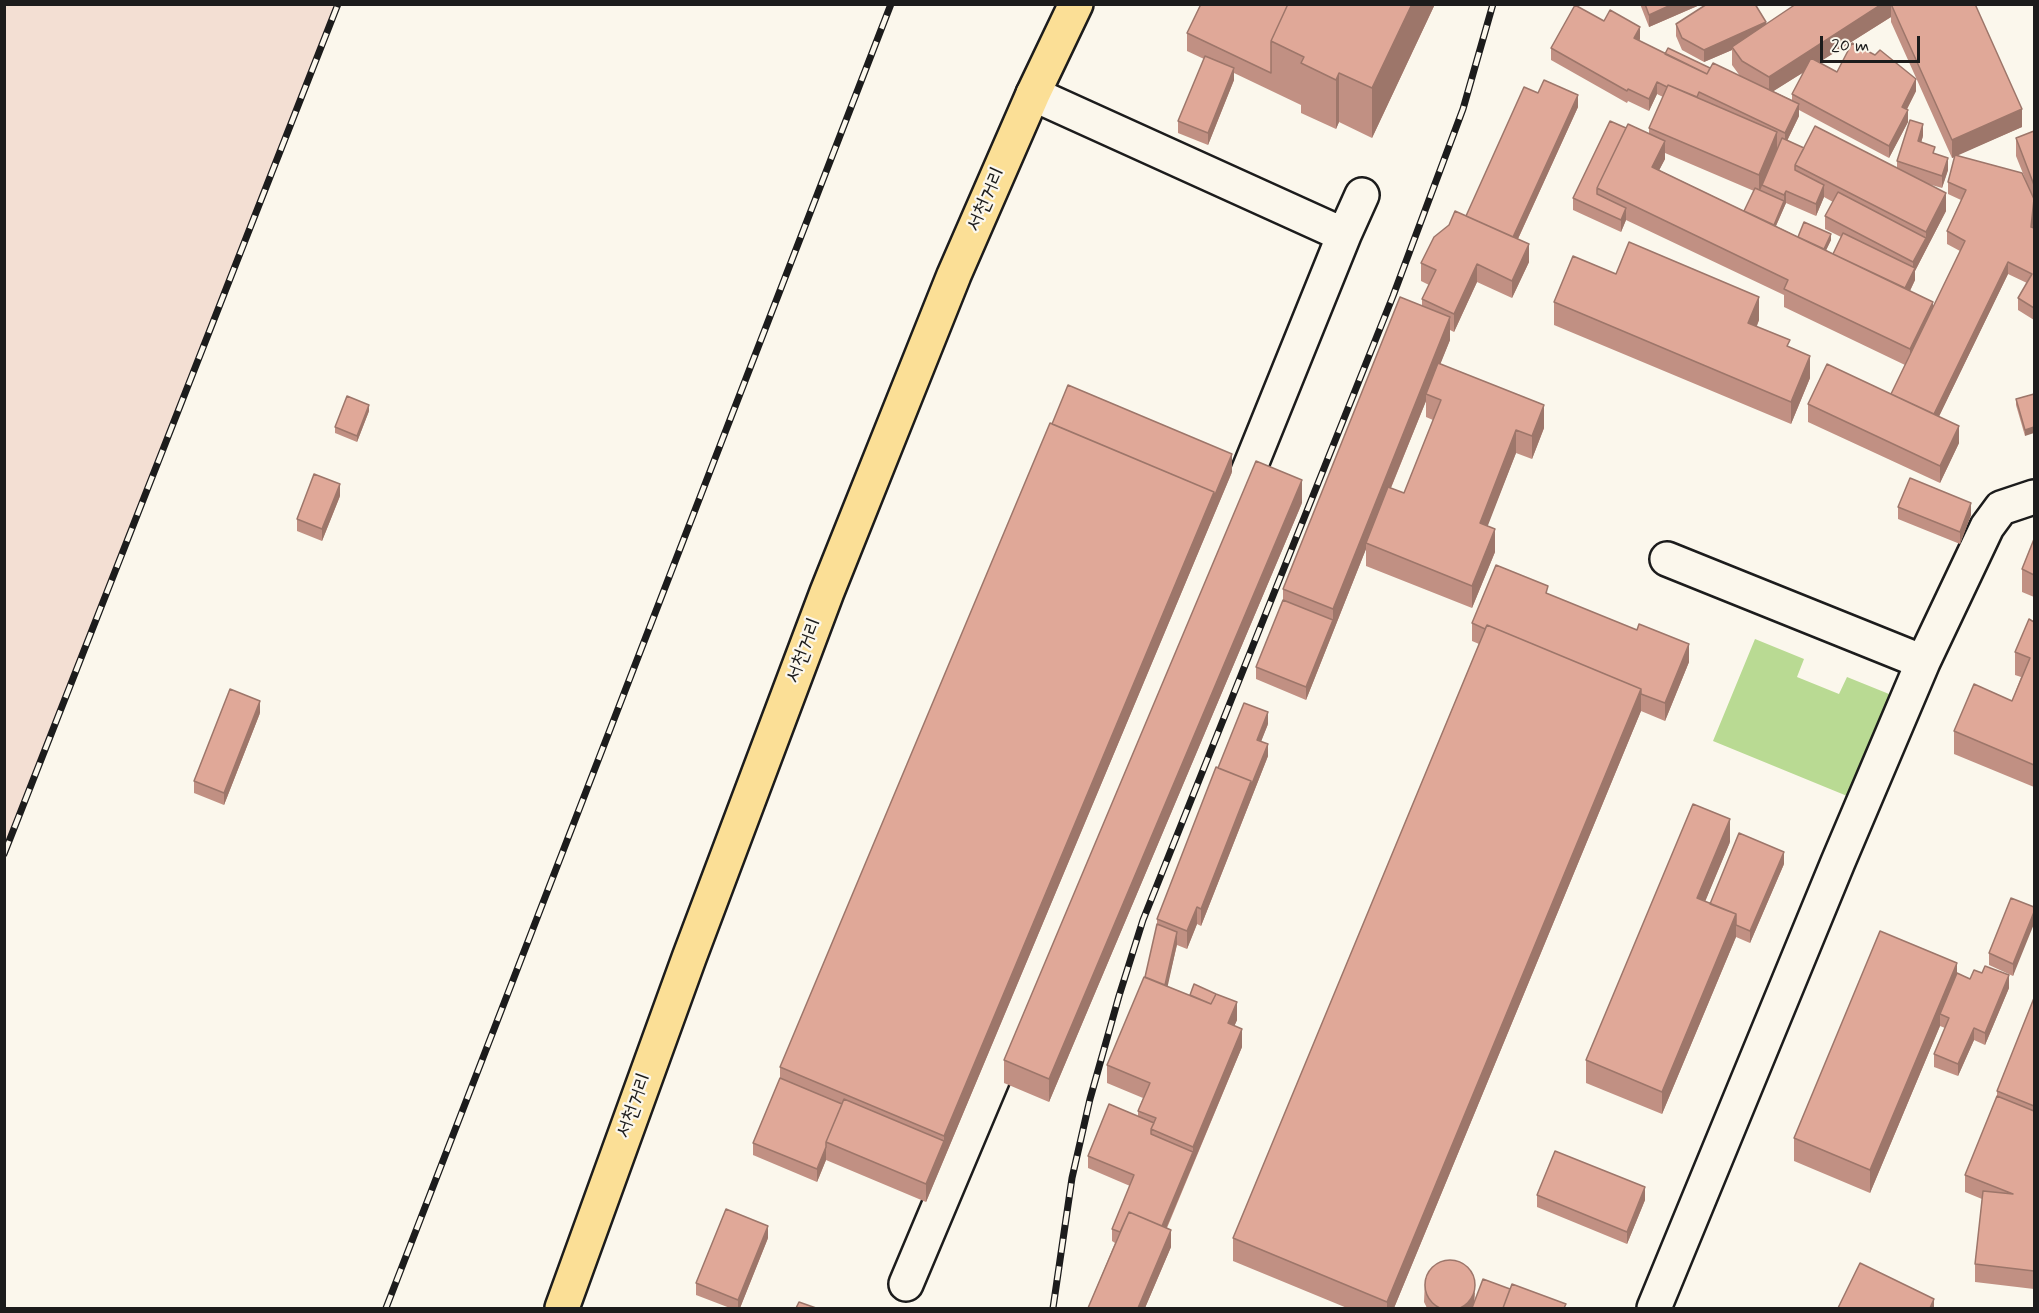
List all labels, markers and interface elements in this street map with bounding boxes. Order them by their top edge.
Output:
scale bar [1823,24,1924,62]
text: 20 m [1831,34,1869,58]
street label: 서천거리 [962,164,1012,236]
street label: 서천거리 [781,615,829,687]
street label: 서천거리 [612,1070,658,1142]

